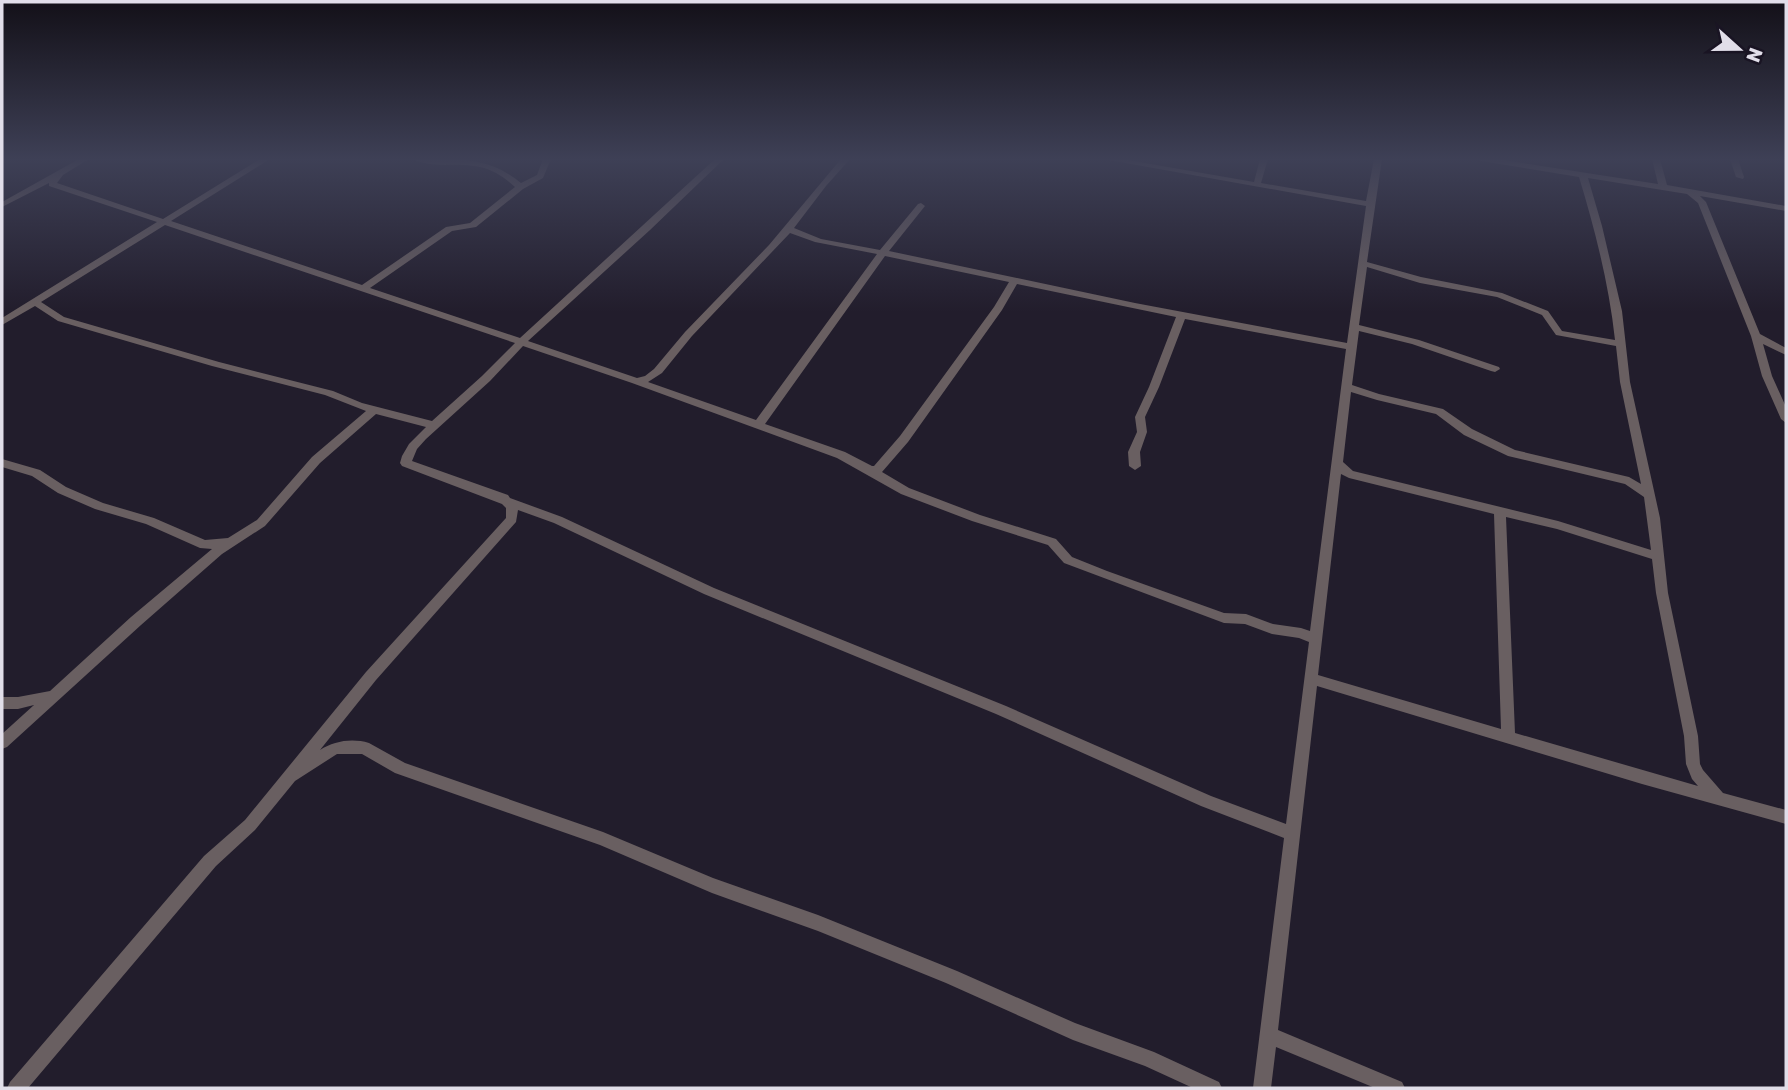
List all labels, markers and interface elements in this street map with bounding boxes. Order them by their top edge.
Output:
north arrow [1704,14,1774,84]
text: N [1741,44,1768,65]

